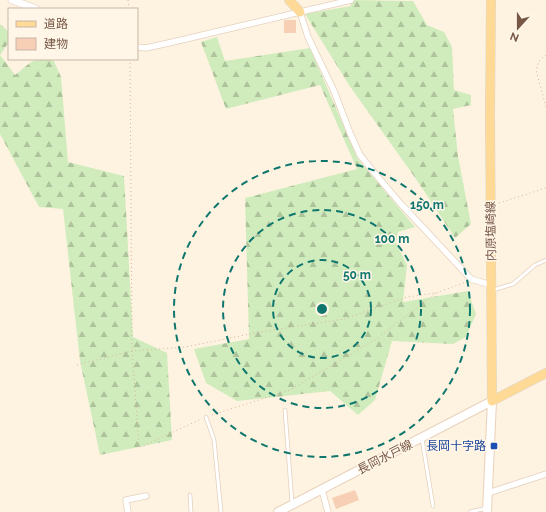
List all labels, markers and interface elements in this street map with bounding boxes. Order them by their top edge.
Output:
legend [8,8,138,60]
north arrow [498,8,538,48]
text: 道路 [44,17,68,31]
text: N [508,29,521,44]
text: 建物 [44,37,68,51]
text: 150 m [410,198,444,212]
street label: 内原塩崎線 [483,201,499,261]
text: 100 m [375,232,409,246]
text: 50 m [343,268,371,282]
centre of rings [315,302,329,316]
street label: 長岡水戸線 [355,437,415,477]
place label: 長岡十字路 [426,439,486,453]
marker: 長岡十字路 [489,441,499,451]

